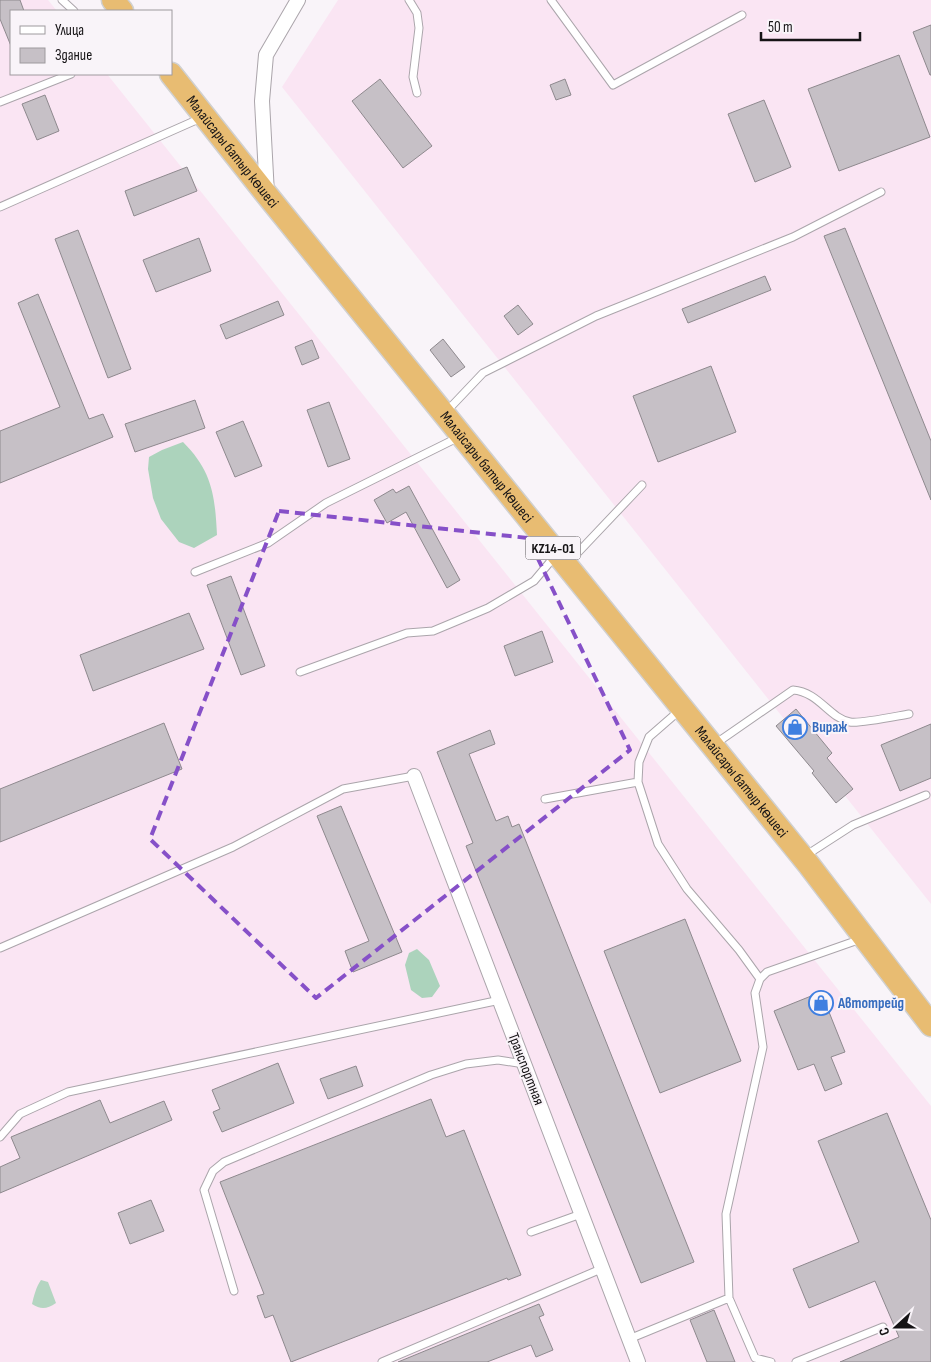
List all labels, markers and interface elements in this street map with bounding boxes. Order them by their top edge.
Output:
legend [10,10,172,75]
scale bar [761,10,860,42]
text: 50 m [768,18,793,37]
text: Улица [55,21,84,40]
text: Здание [55,46,92,65]
street label: Малайсары батыр көшесі [182,92,283,212]
street label: Малайсары батыр көшесі [436,407,538,527]
road number: KZ14-01 [526,536,580,560]
shop icon: Вираж [782,714,808,740]
place label: Вираж [812,718,848,737]
street label: Малайсары батыр көшесі [691,722,793,841]
shop icon: Автотрейд [808,990,834,1016]
place label: Автотрейд [837,994,904,1013]
street label: Транспортная [504,1030,548,1108]
north arrow [871,1302,921,1352]
text: С [875,1325,894,1338]

